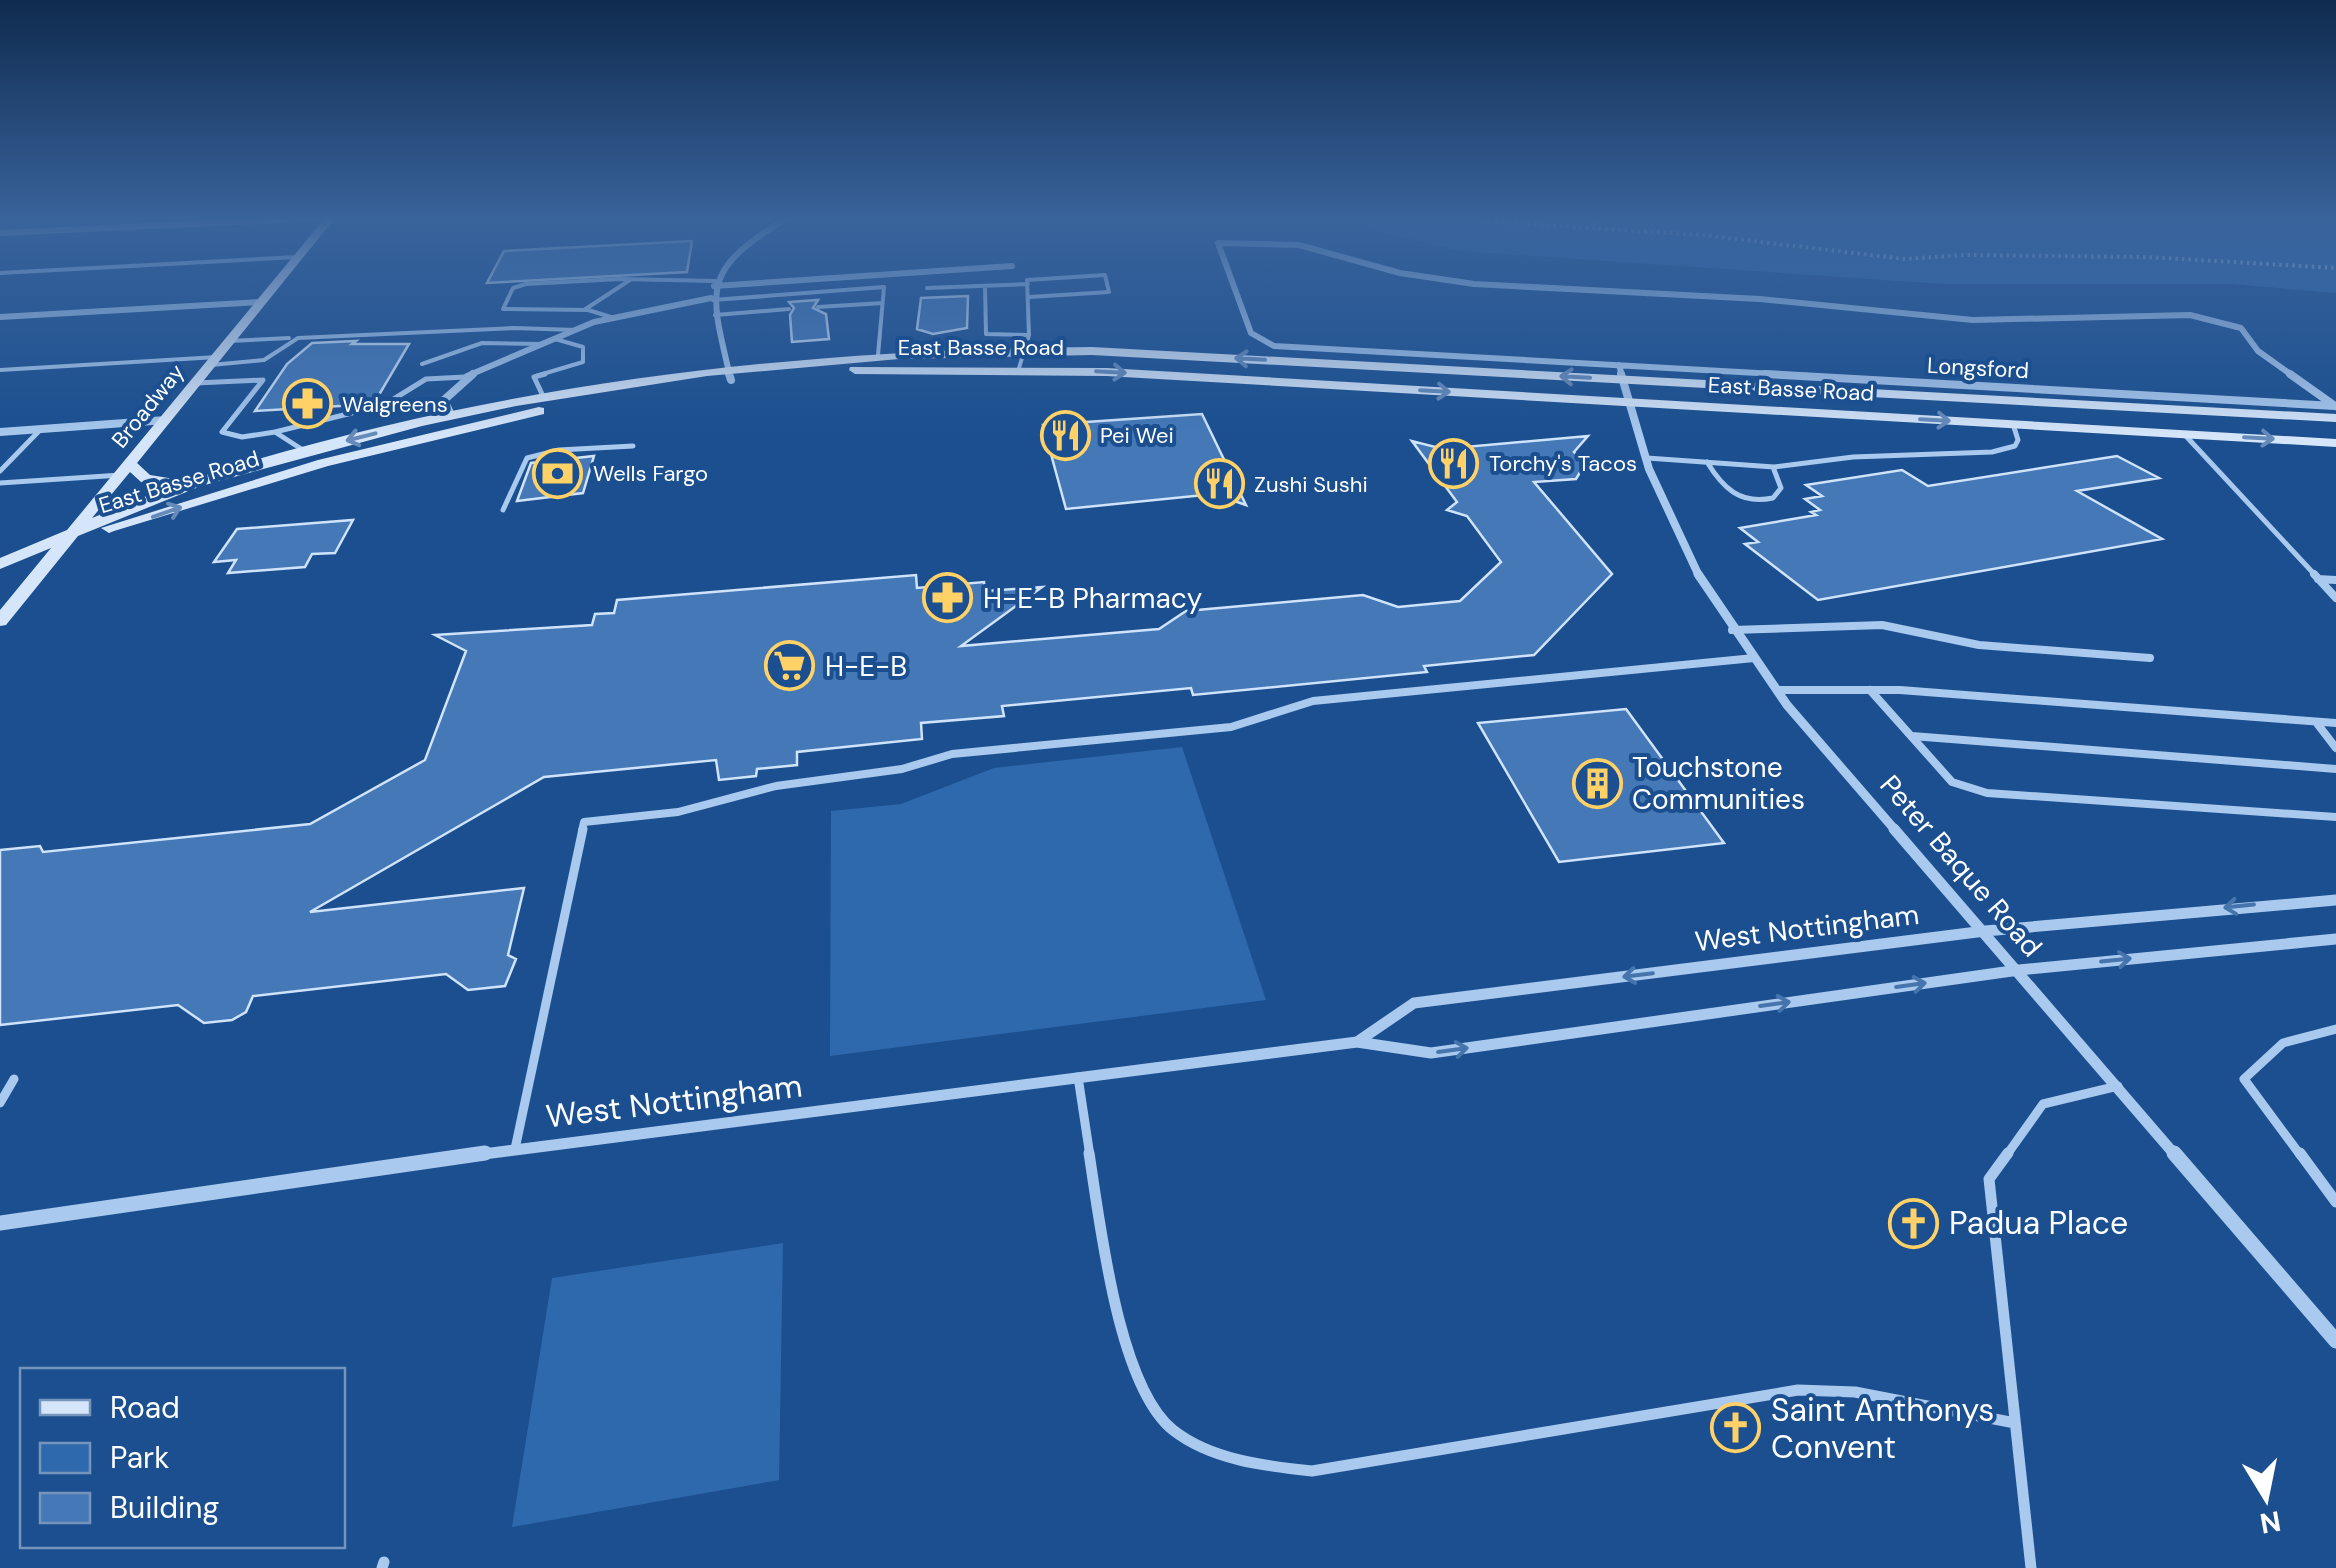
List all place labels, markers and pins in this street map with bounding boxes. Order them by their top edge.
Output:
pharmacy icon: Walgreens [281,378,333,430]
place label: Walgreens [342,390,448,419]
restaurant icon: Pei Wei [1039,409,1091,461]
place label: Pei Wei [1100,421,1174,450]
restaurant icon: Torchy's Tacos [1428,437,1480,489]
bank icon: Wells Fargo [532,447,584,499]
place label: Torchy's Tacos [1489,449,1637,478]
restaurant icon: Zushi Sushi [1193,458,1245,510]
place label: Wells Fargo [593,459,708,488]
place label: Zushi Sushi [1254,470,1368,499]
pharmacy icon: H-E-B Pharmacy [922,572,974,624]
place label: H-E-B Pharmacy [983,580,1202,617]
supermarket icon: H-E-B [764,640,816,692]
place label: H-E-B [825,648,907,685]
place label: Touchstone Communities [1632,749,1805,818]
building icon: Touchstone Communities [1571,757,1623,809]
church icon: Padua Place [1888,1197,1940,1249]
place label: Padua Place [1949,1202,2128,1244]
place label: Saint Anthonys Convent [1771,1389,1994,1468]
church icon: Saint Anthonys Convent [1710,1402,1762,1454]

